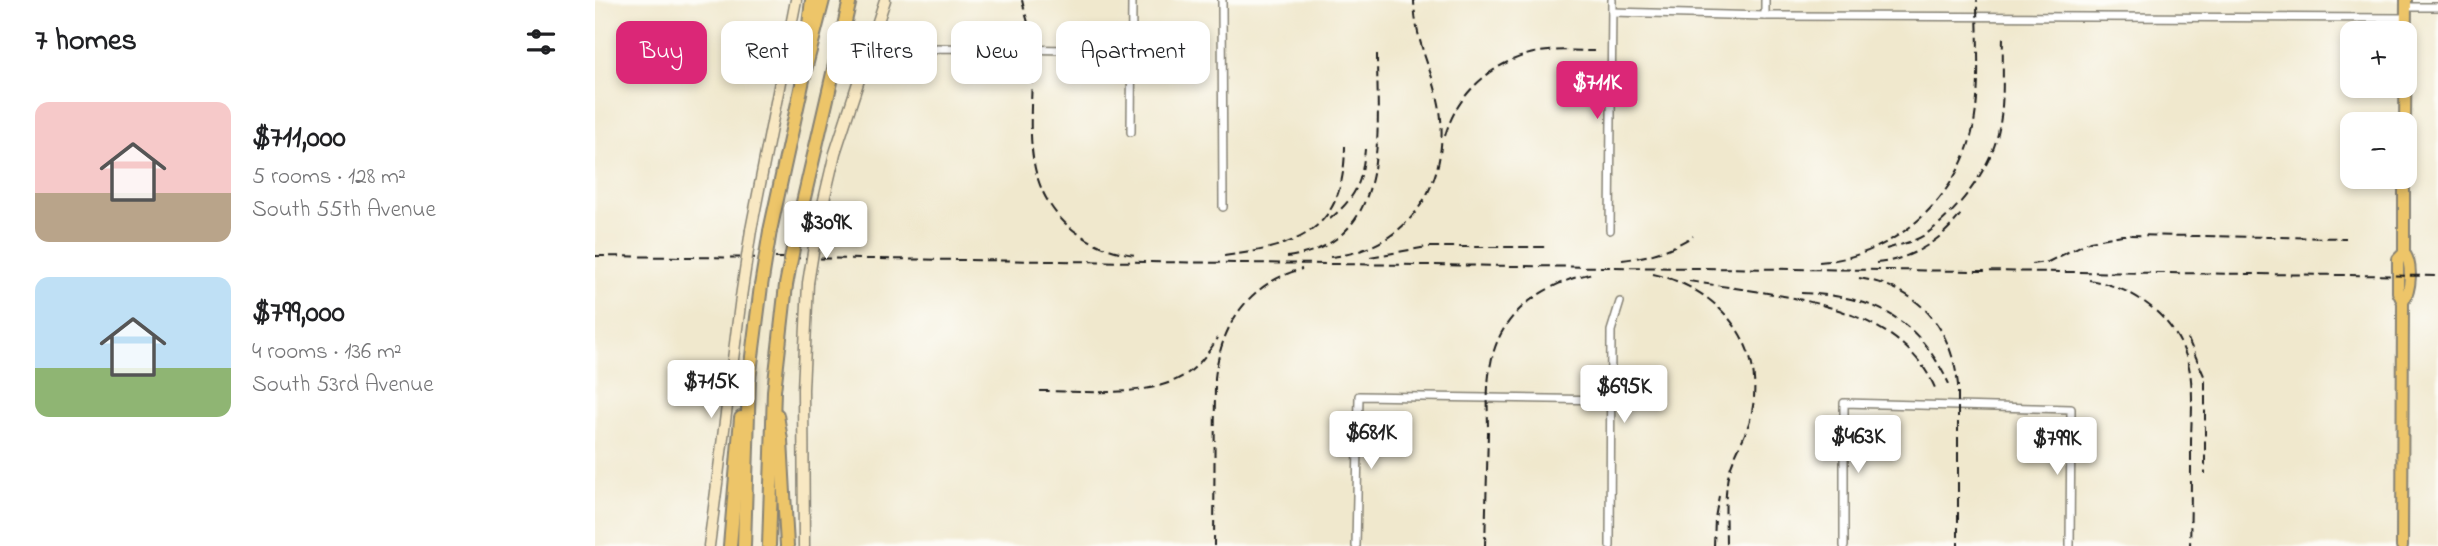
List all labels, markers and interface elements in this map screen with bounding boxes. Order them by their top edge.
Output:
text: 7 homes [35,20,137,64]
chip: Buy [616,21,707,84]
chip: Rent [721,21,813,84]
chip: Filters [827,21,937,84]
chip: New [951,21,1042,84]
chip: Apartment [1056,21,1210,84]
map controls [2340,21,2417,189]
button: + [2340,21,2417,98]
icon: filters [522,23,560,61]
pin: $711K [1548,61,1646,121]
text: $711K [1572,67,1622,100]
button: − [2340,112,2417,189]
text: $711,000 [252,117,346,161]
icon: home [91,130,175,214]
text: 5 rooms · 128 m² [252,161,406,194]
text: South 55th Avenue [252,194,436,227]
pin: $309K [777,202,875,261]
text: $309K [800,207,852,240]
text: $799,000 [252,292,345,336]
icon: home [91,305,175,389]
text: 4 rooms · 136 m² [252,336,402,369]
pin: $715K [662,360,760,420]
text: $715K [683,366,739,399]
pin: $695K [1575,366,1673,425]
text: South 53rd Avenue [252,369,433,402]
text: $695K [1596,371,1652,404]
pin: $681K [1322,412,1420,471]
pin: $463K [1809,416,1907,475]
text: $681K [1345,417,1397,450]
pin: $799K [2008,418,2106,477]
text: $463K [1831,421,1885,454]
text: $799K [2033,423,2081,456]

